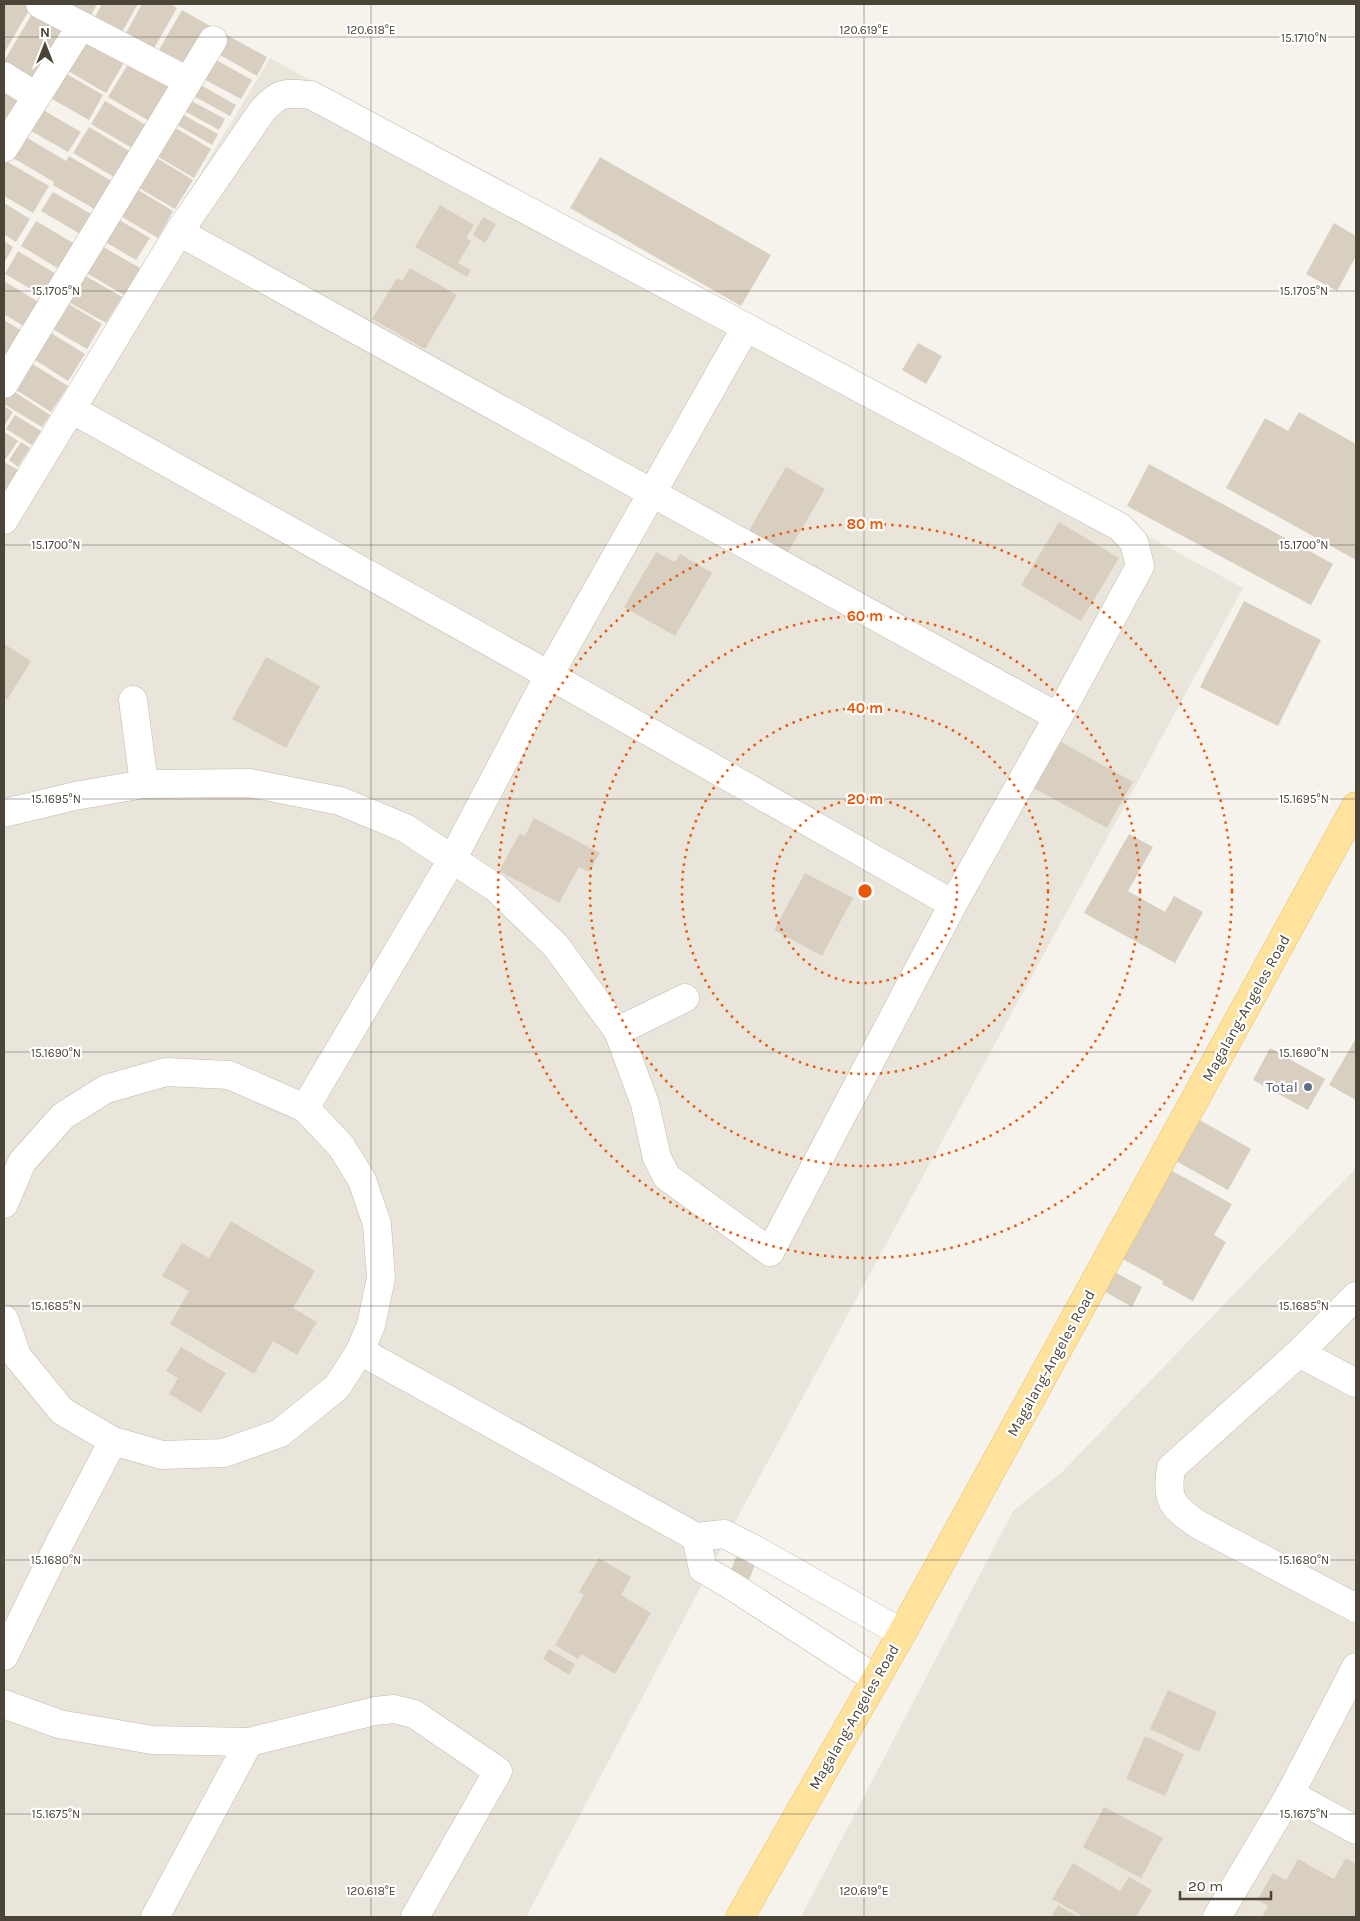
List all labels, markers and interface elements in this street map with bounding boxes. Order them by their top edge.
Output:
north arrow [20,20,70,70]
text: 120.618°E [346,23,396,37]
text: 120.619°E [840,23,888,37]
text: N [40,24,50,41]
text: 15.1710°N [1281,31,1327,45]
text: 15.1705°N [32,284,80,298]
text: 15.1705°N [1280,284,1328,298]
text: 80 m [846,515,884,533]
text: 15.1700°N [31,538,81,552]
text: 15.1700°N [1279,538,1329,552]
text: 60 m [847,607,883,625]
text: 40 m [847,699,883,717]
text: 20 m [847,790,883,808]
text: 15.1695°N [31,792,81,806]
text: 15.1695°N [1279,792,1329,806]
centre of rings [856,882,874,900]
street label: Magalang-Angeles Road [1198,932,1294,1084]
text: 15.1690°N [31,1046,81,1060]
text: 15.1690°N [1279,1046,1329,1060]
place label: Total [1265,1078,1298,1096]
marker: Total [1302,1081,1314,1093]
street label: Magalang-Angeles Road [1003,1287,1099,1439]
text: 15.1685°N [31,1299,81,1313]
text: 15.1685°N [1279,1299,1329,1313]
text: 15.1680°N [31,1553,81,1567]
text: 15.1680°N [1279,1553,1329,1567]
street label: Magalang-Angeles Road [805,1641,903,1793]
text: 15.1675°N [32,1807,80,1821]
text: 15.1675°N [1280,1807,1328,1821]
scale bar [1180,1868,1271,1900]
text: 20 m [1188,1877,1223,1895]
text: 120.618°E [346,1884,396,1898]
text: 120.619°E [840,1884,888,1898]

